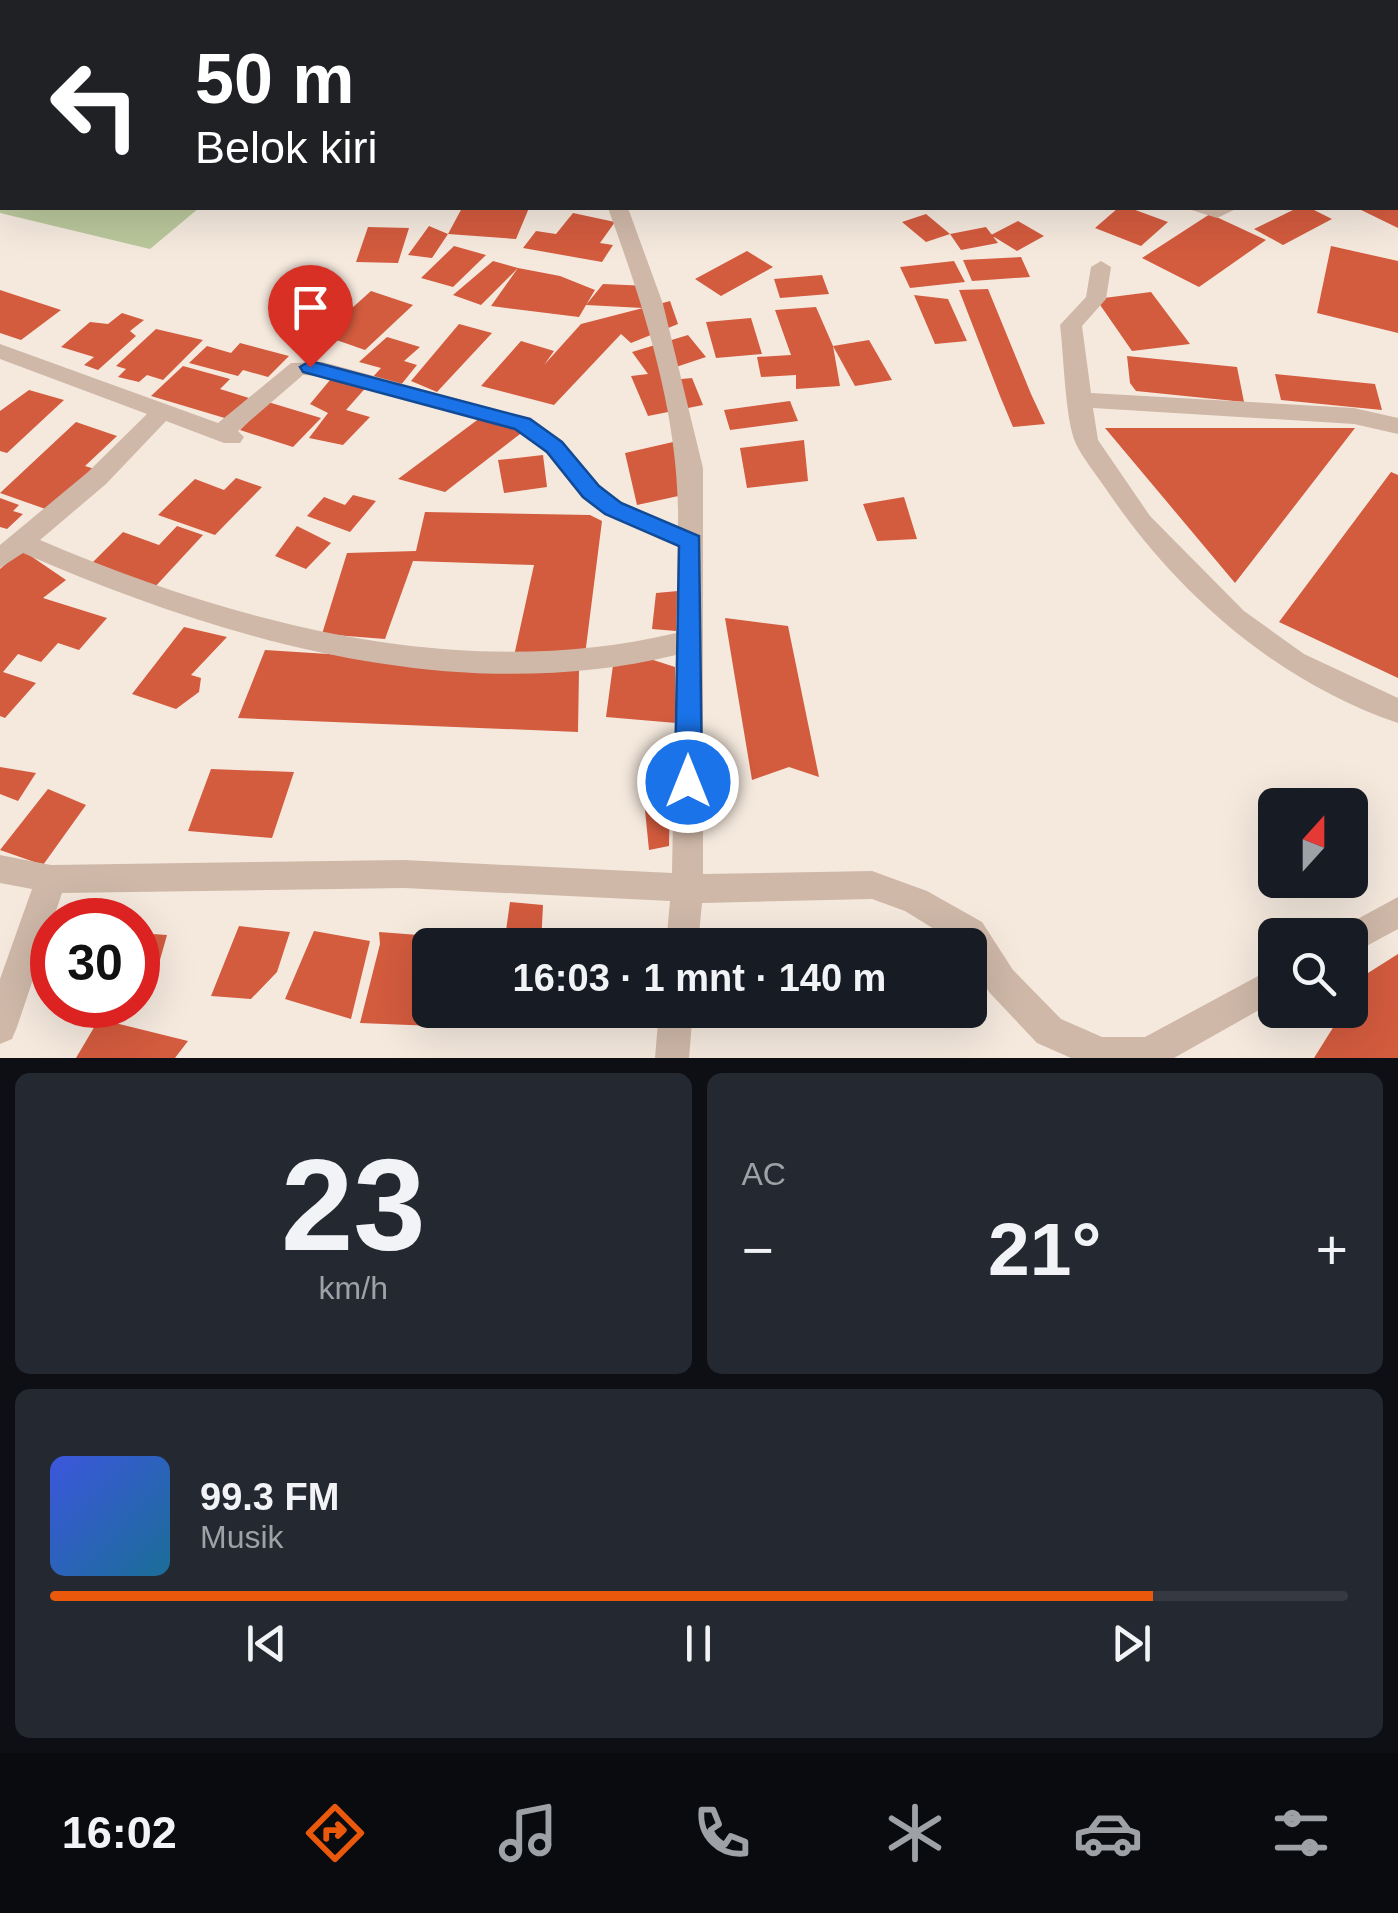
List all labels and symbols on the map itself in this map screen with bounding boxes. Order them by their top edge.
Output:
pin [268,265,353,368]
position arrow [636,730,740,834]
north arrow [1258,788,1368,898]
speed limit sign: 30 [30,898,160,1028]

